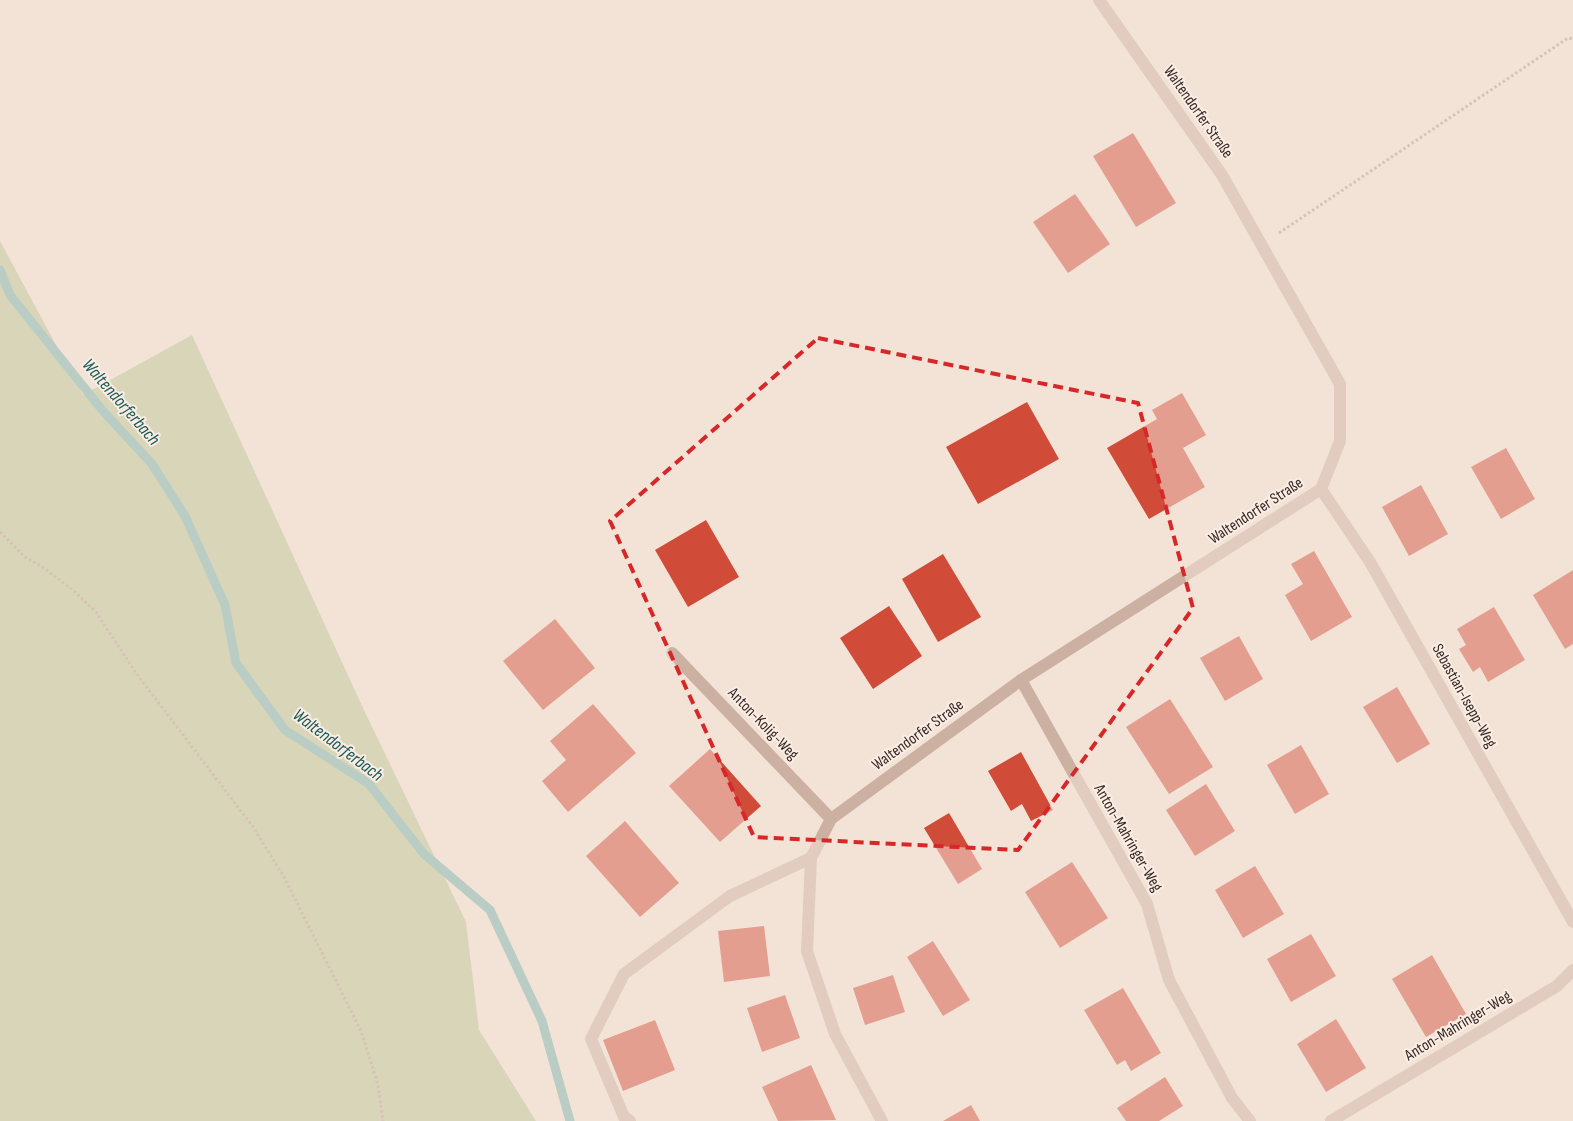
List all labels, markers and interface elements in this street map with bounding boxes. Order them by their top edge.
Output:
street label: Waltendorfer Straße [1159,62,1237,162]
water label: Waltendorferbach [78,355,165,450]
street label: Waltendorfer Straße [1205,473,1307,549]
street label: Sebastian-Isepp-Weg [1428,641,1500,751]
street label: Anton-Kolig-Weg [723,683,802,764]
street label: Waltendorfer Straße [869,695,967,775]
water label: Waltendorferbach [289,704,388,786]
street label: Anton-Mahringer-Weg [1089,780,1166,895]
street label: Anton-Mahringer-Weg [1400,987,1515,1066]

